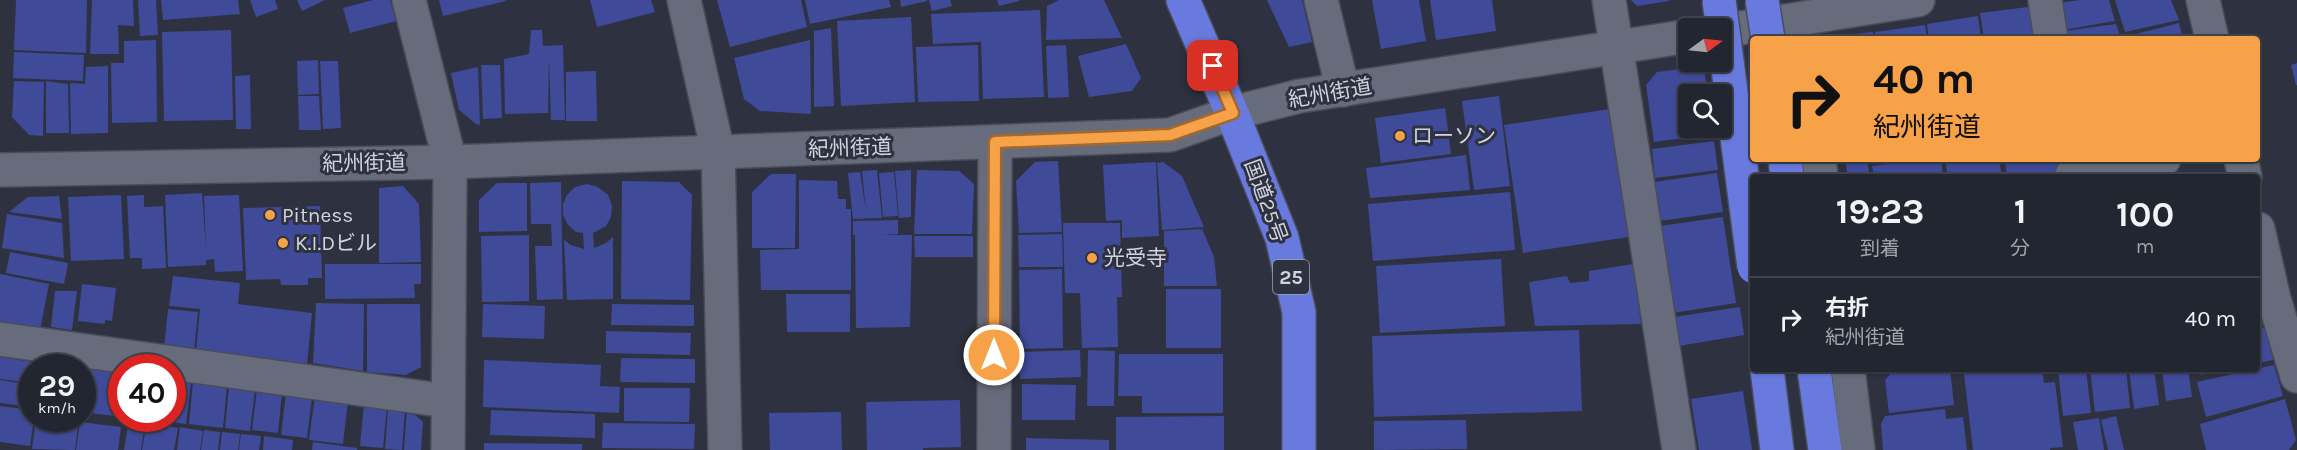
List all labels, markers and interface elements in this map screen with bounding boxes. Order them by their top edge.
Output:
north arrow [1678,18,1732,72]
map controls [1678,18,1732,138]
pin [1187,40,1238,91]
icon: arrive [1196,49,1229,82]
text: 40 m [1873,54,1975,104]
icon: right [1774,60,1852,138]
street label: 紀州街道 [1287,74,1373,112]
button: search [1678,84,1732,138]
text: 紀州街道 [1873,111,1981,143]
place label: ローソン [1412,124,1496,148]
marker: ローソン [1393,129,1407,143]
street label: 紀州街道 [808,135,892,161]
street label: 紀州街道 [322,150,406,176]
street label: 国道25号 [1240,156,1292,246]
text: 19:23 [1836,190,1924,232]
text: 1 [2014,190,2027,232]
text: 100 [2116,193,2174,235]
place label: Pitness [282,203,353,227]
marker: Pitness [263,208,277,222]
place label: K.I.Dビル [295,231,377,255]
text: m [2136,235,2154,258]
marker: K.I.Dビル [276,236,290,250]
text: 到着 [1860,237,1900,260]
text: 分 [2010,237,2030,260]
place label: 光受寺 [1104,246,1167,270]
marker: 光受寺 [1085,251,1099,265]
road number: 25 [1273,260,1309,294]
text: 右折 [1825,295,1869,321]
icon: right [1774,303,1807,336]
text: 40 m [2185,306,2236,332]
position arrow [962,323,1026,387]
text: 紀州街道 [1825,326,1905,349]
speed limit sign: 40 [108,354,186,432]
text: 29 [39,368,75,404]
text: km/h [38,399,76,417]

